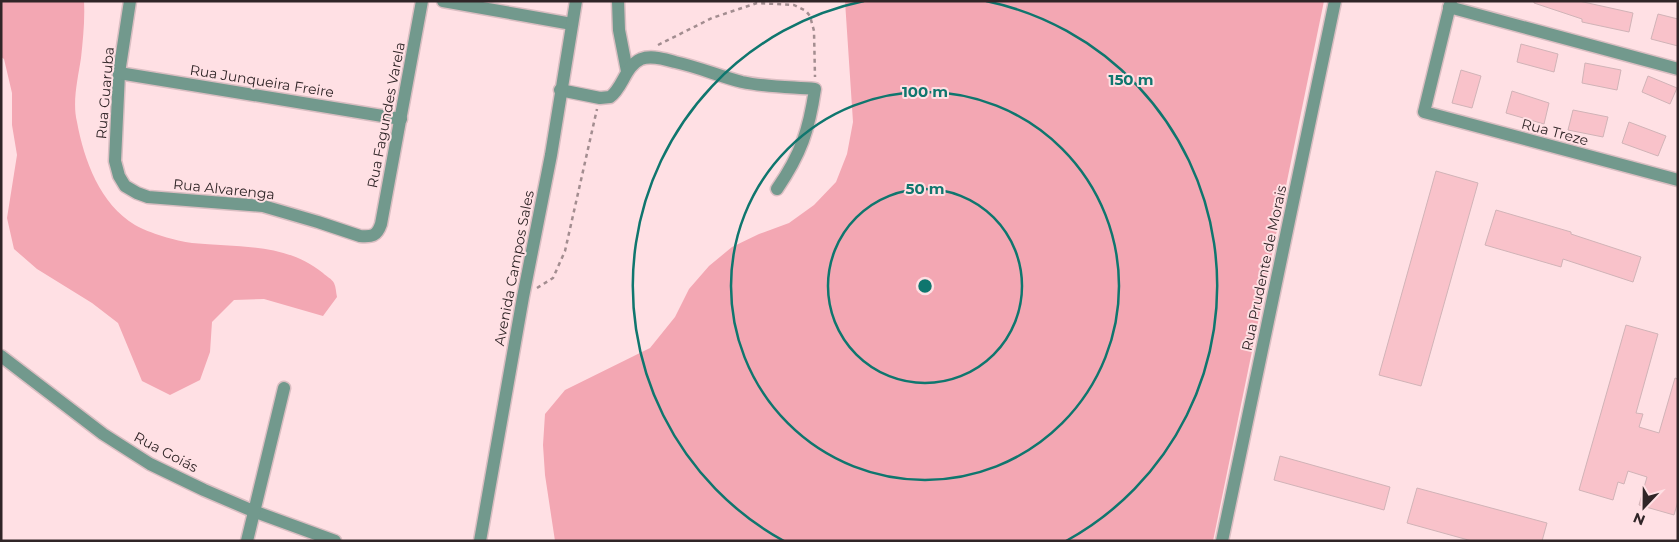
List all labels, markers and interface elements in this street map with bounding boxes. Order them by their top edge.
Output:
street label: Rua Fagundes Varela [363,40,409,190]
street label: Rua Guaruba [92,46,118,140]
street label: Rua Junqueira Freire [189,61,335,101]
text: 150 m [1109,70,1153,89]
text: 100 m [902,82,948,101]
street label: Rua Treze [1520,114,1590,150]
street label: Rua Alvarenga [172,175,276,203]
text: 50 m [905,179,945,198]
street label: Rua Prudente de Morais [1238,183,1290,352]
street label: Avenida Campos Sales [490,189,538,347]
centre of rings [916,277,934,295]
street label: Rua Goiás [131,428,201,476]
north arrow [1619,482,1669,532]
text: N [1631,509,1648,530]

